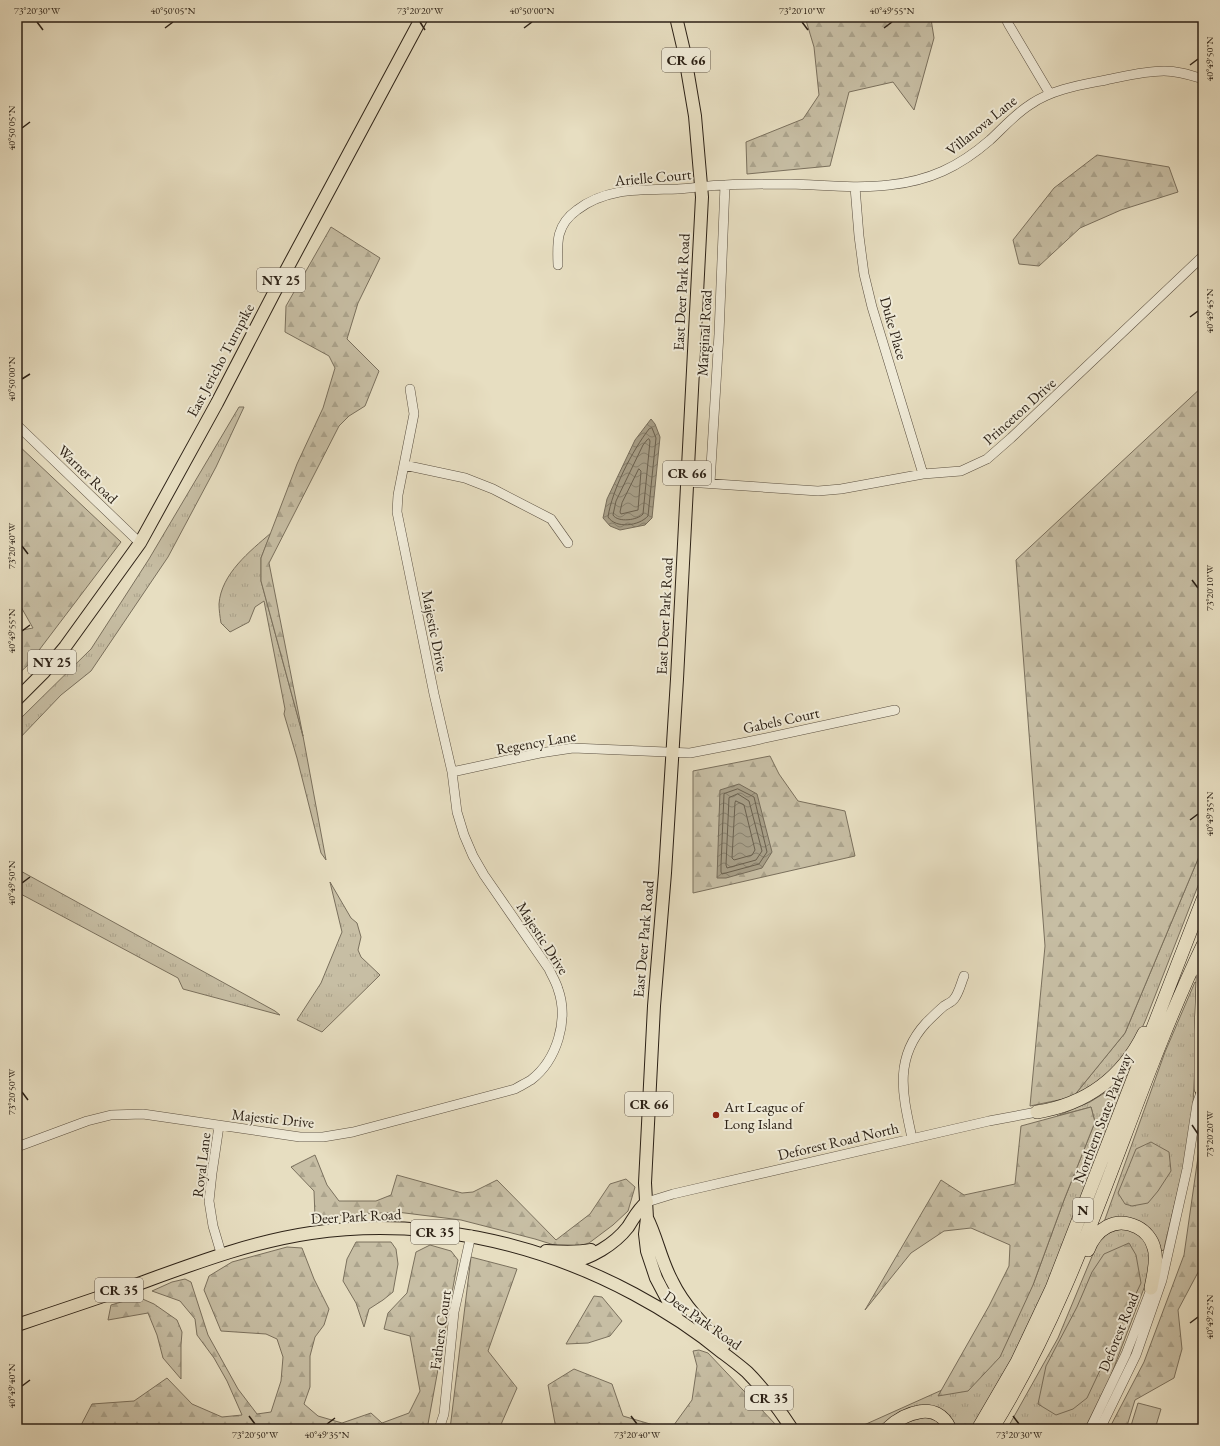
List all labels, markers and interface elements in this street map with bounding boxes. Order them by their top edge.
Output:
text: 73°20'30"W [14,4,61,17]
text: 40°50'05"N [151,4,196,17]
text: 73°20'20"W [397,4,444,17]
text: 40°50'00"N [510,4,555,17]
text: 73°20'10"W [779,4,826,17]
text: 40°49'55"N [870,4,915,17]
text: 40°49'50"N [1203,36,1216,81]
road number: CR 66 [662,48,710,72]
street label: Villanova Lane [942,91,1020,159]
text: 40°50'05"N [5,105,18,150]
street label: Arielle Court [613,164,692,190]
street label: East Deer Park Road [668,232,694,351]
road number: NY 25 [257,268,305,292]
text: 40°49'45"N [1203,288,1216,333]
street label: Marginal Road [692,289,716,377]
street label: Duke Place [876,294,912,362]
street label: East Jericho Turnpike [182,300,258,420]
text: 40°50'00"N [5,356,18,401]
street label: Princeton Drive [979,373,1060,449]
street label: Warner Road [54,441,122,508]
road number: CR 66 [663,461,711,485]
text: 73°20'40"W [5,522,18,569]
street label: East Deer Park Road [651,556,677,675]
text: 73°20'10"W [1203,564,1216,611]
street label: Majestic Drive [418,589,452,674]
text: 40°49'55"N [5,608,18,653]
road number: NY 25 [28,650,76,674]
street label: Gabels Court [741,703,821,737]
street label: Regency Lane [495,726,578,758]
text: 40°49'35"N [1203,791,1216,836]
text: 40°49'50"N [5,860,18,905]
street label: East Deer Park Road [628,879,658,998]
street label: Majestic Drive [513,898,574,978]
street label: Northern State Parkway [1068,1050,1136,1186]
text: 73°20'50"W [5,1068,18,1115]
road number: CR 66 [625,1092,673,1116]
place label: Art League of Long Island [723,1097,805,1133]
street label: Majestic Drive [231,1104,315,1132]
marker: Art League of Long Island [711,1110,721,1120]
text: 73°20'20"W [1203,1110,1216,1157]
street label: Deforest Road North [776,1118,901,1164]
street label: Royal Lane [188,1131,214,1199]
road number: N [1073,1198,1093,1222]
street label: Deer Park Road [310,1204,402,1228]
road number: CR 35 [411,1220,459,1244]
road number: CR 35 [95,1278,143,1302]
street label: Deer Park Road [660,1286,746,1354]
street label: Fathers Court [425,1289,455,1371]
street label: Deforest Road [1093,1289,1143,1374]
text: 40°49'25"N [1203,1294,1216,1339]
text: 40°49'40"N [5,1363,18,1408]
road number: CR 35 [745,1386,793,1410]
text: 73°20'50"W [232,1428,279,1441]
text: 40°49'35"N [305,1428,350,1441]
text: 73°20'40"W [614,1428,661,1441]
text: 73°20'30"W [996,1428,1043,1441]

